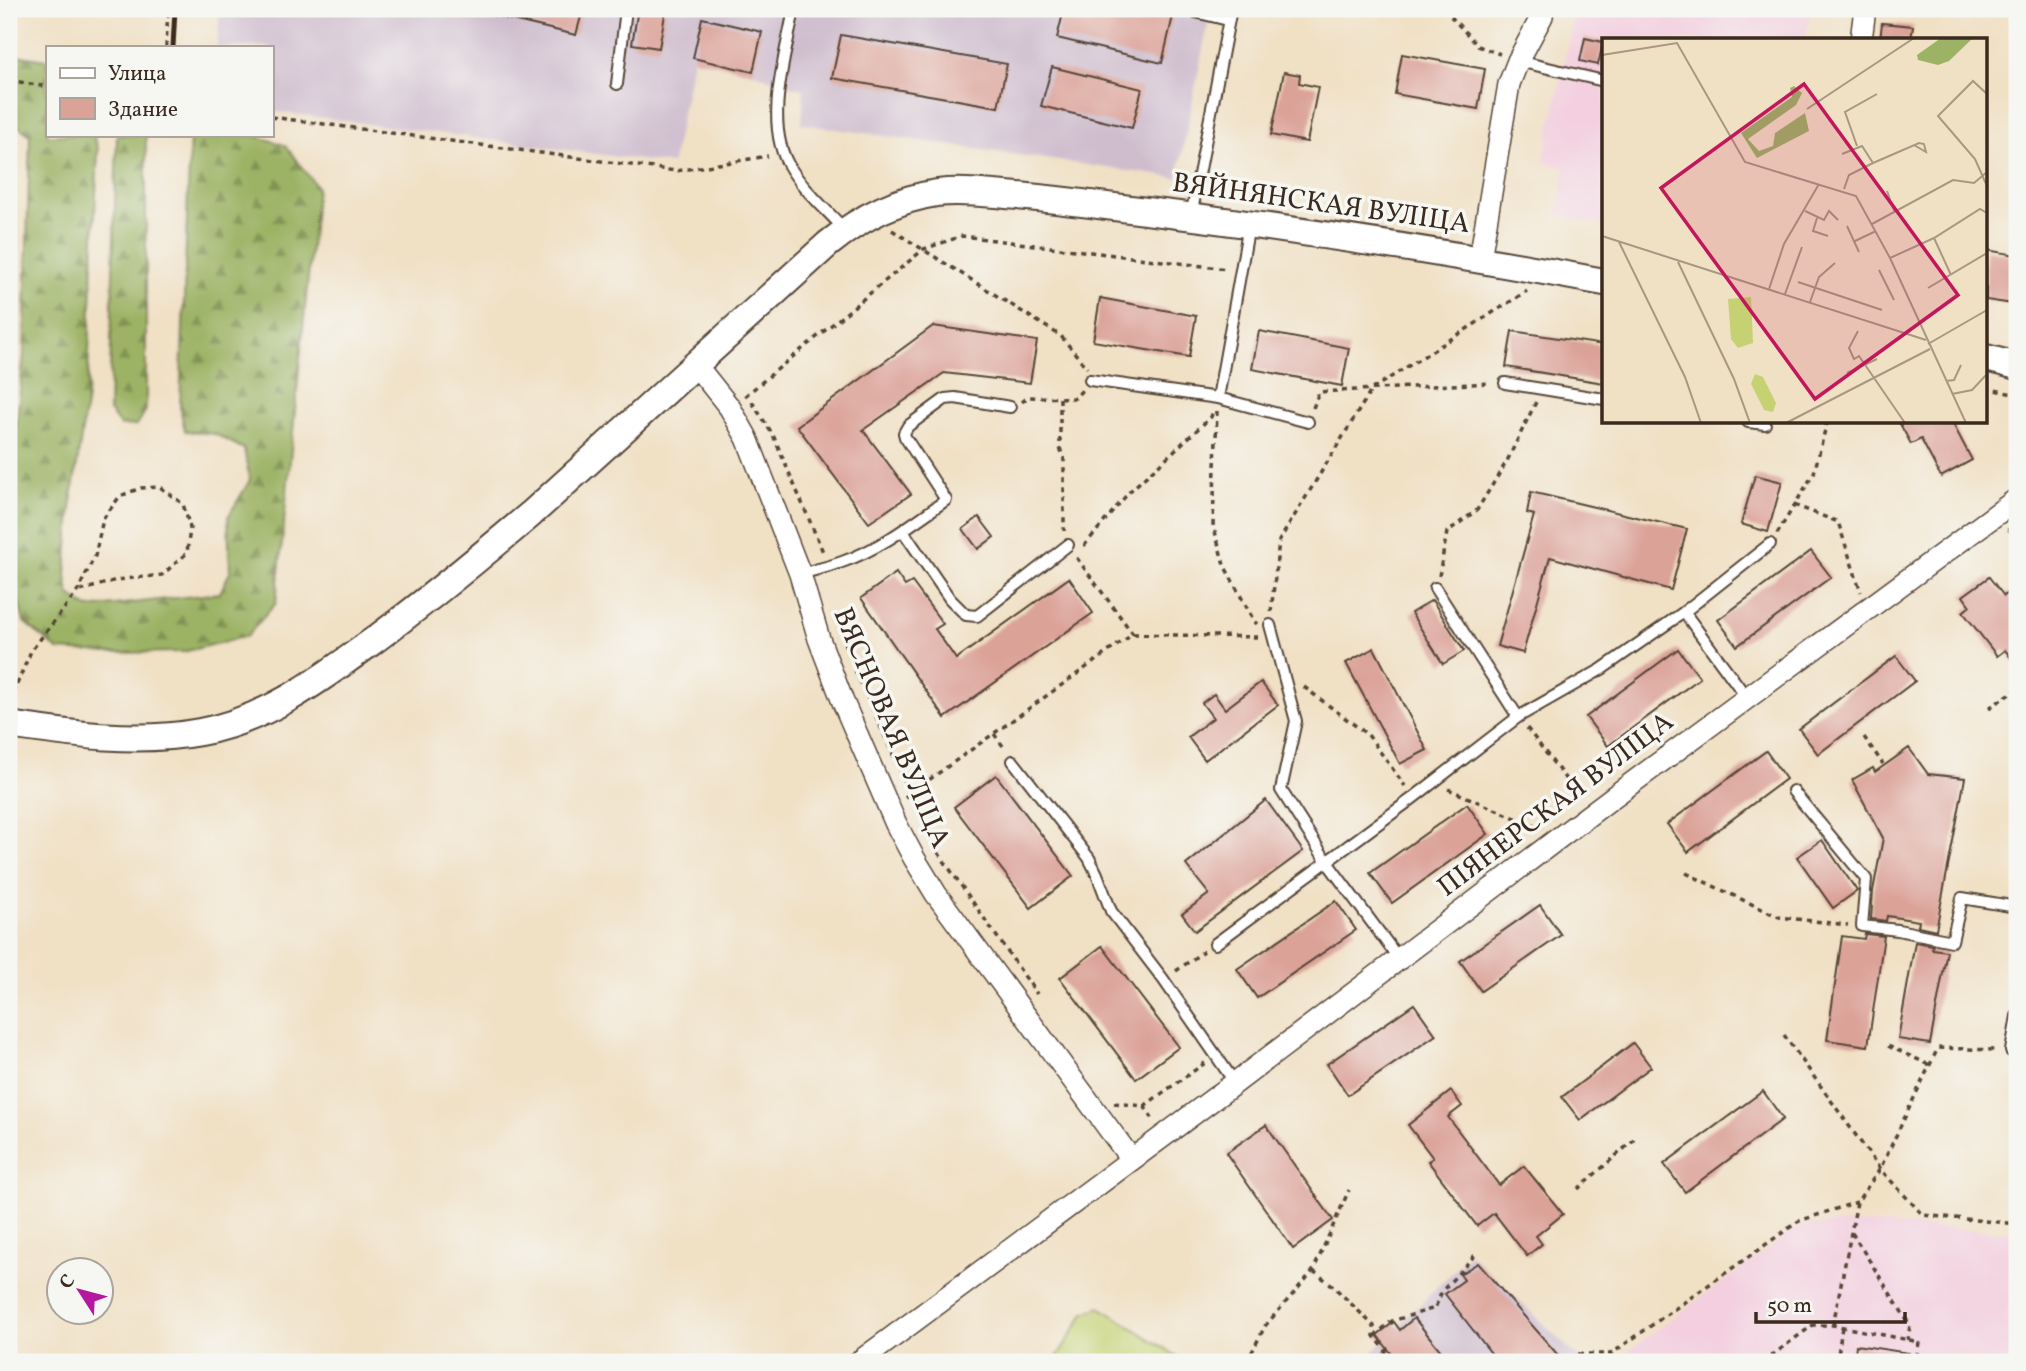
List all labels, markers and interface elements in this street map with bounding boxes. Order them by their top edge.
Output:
inset map [1602,38,1988,424]
legend [46,46,273,136]
text: Улица [108,60,166,89]
text: Здание [108,96,178,125]
street label: ВЯЙНЯНСКАЯ ВУЛІЦА [1170,164,1473,244]
street label: ВЯСНОВАЯ ВУЛІЦА [823,602,959,855]
street label: ПІЯНЕРСКАЯ ВУЛІЦА [1430,703,1682,907]
north arrow [46,1256,116,1326]
text: С [54,1270,82,1295]
scale bar [1756,1280,1905,1324]
text: 50 m [1767,1292,1812,1321]

